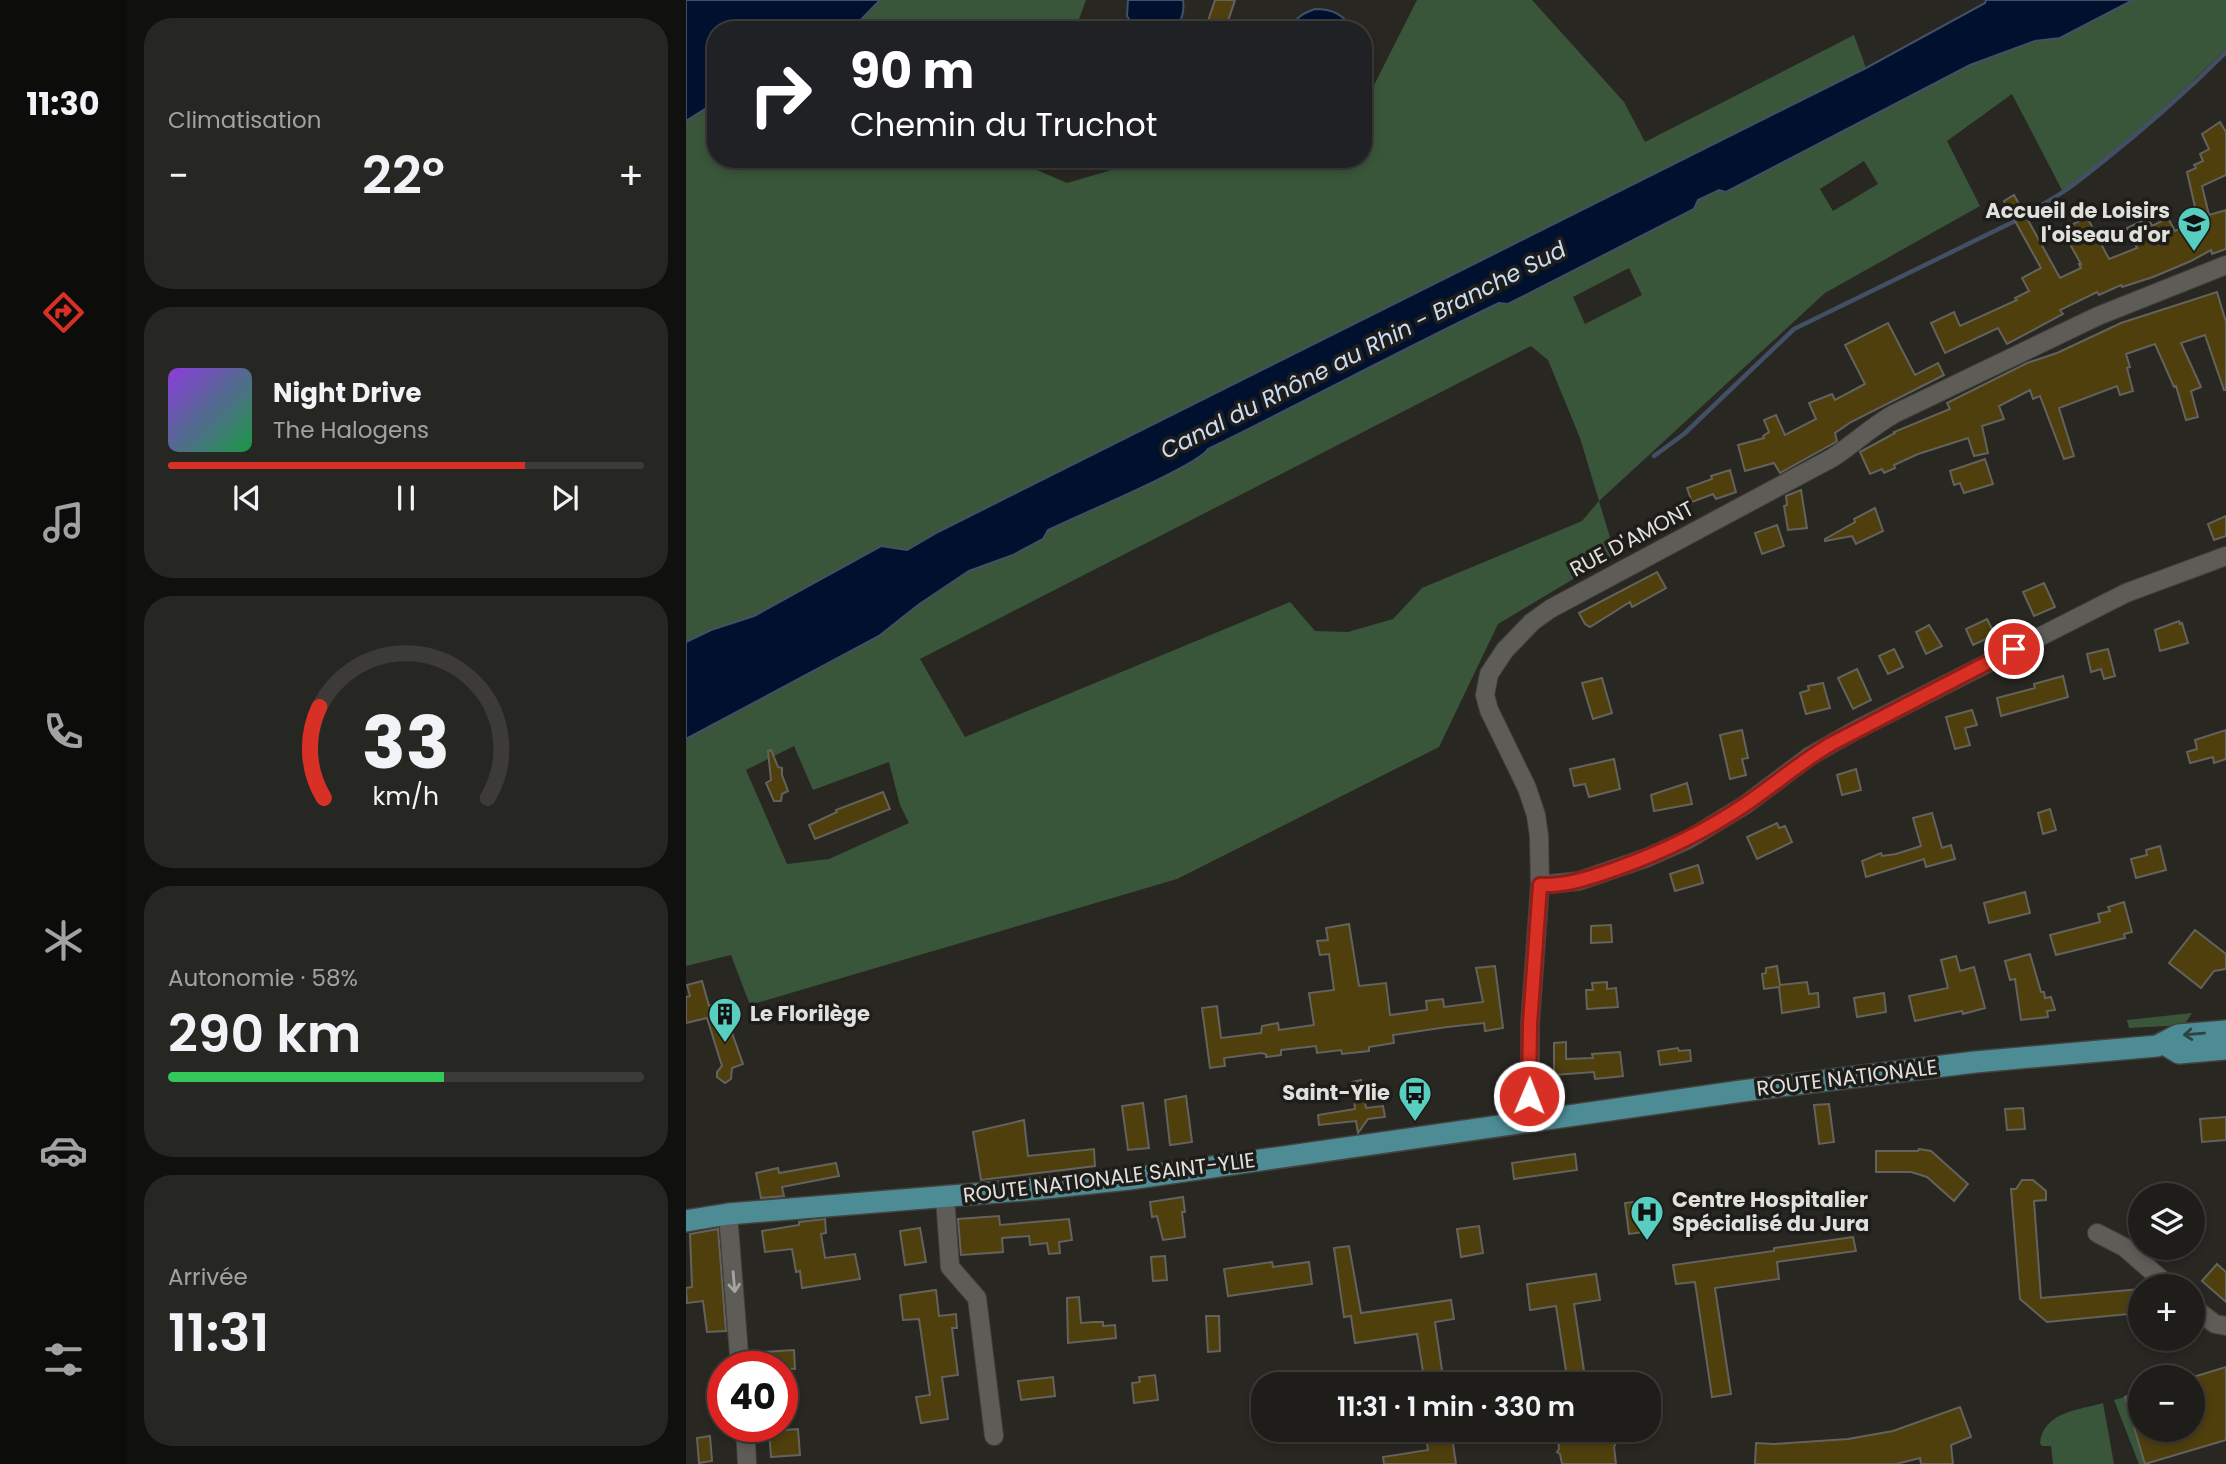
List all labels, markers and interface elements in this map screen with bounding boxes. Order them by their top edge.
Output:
text: 90 m [850,37,974,105]
icon: right [735,49,826,140]
text: 11:30 [26,81,100,126]
text: Chemin du Truchot [850,102,1157,147]
text: Climatisation [168,104,321,136]
text: 22° [362,139,445,212]
text: − [168,149,189,202]
text: + [618,149,644,202]
place label: Accueil de Loisirs l'oiseau d'or [1985,196,2170,249]
school or university icon: Accueil de Loisirs l'oiseau d'or [2175,204,2213,253]
water label: Canal du Rhône au Rhin - Branche Sud [1155,233,1572,467]
icon: directions [39,288,88,337]
text: Night Drive [273,375,421,411]
text: The Halogens [273,414,429,446]
icon: previous [228,479,266,517]
icon: pause [387,479,425,517]
icon: next [546,479,584,517]
street label: RUE D'AMONT [1565,494,1699,583]
icon: music [39,498,88,547]
pin [1984,619,2044,679]
icon: arrive [1995,630,2033,668]
text: 33 [362,692,450,793]
icon: phone [39,707,88,756]
text: km/h [373,779,439,814]
icon: climate [39,916,88,965]
text: Autonomie · 58% [168,962,358,994]
building icon: Le Florilège [706,995,744,1044]
text: 290 km [168,997,361,1070]
place label: Le Florilège [750,999,870,1028]
one-way arrow [2183,1028,2205,1041]
street label: ROUTE NATIONALE [1755,1052,1939,1103]
position arrow [1492,1059,1566,1133]
bus stop icon: Saint-Ylie [1396,1074,1434,1123]
place label: Saint-Ylie [1282,1078,1390,1107]
icon: car [39,1126,88,1175]
street label: ROUTE NATIONALE SAINT-YLIE [961,1145,1257,1210]
map controls [2128,1183,2205,1442]
button: layers [2128,1183,2205,1260]
place label: Centre Hospitalier Spécialisé du Jura [1672,1185,1869,1238]
hospital icon: Centre Hospitalier Spécialisé du Jura [1628,1193,1666,1242]
text: Arrivée [168,1261,248,1293]
one-way arrow [728,1270,741,1293]
button: + [2128,1274,2205,1351]
text: 11:31 [168,1296,269,1369]
icon: filters [39,1335,88,1384]
speed limit sign: 40 [707,1351,798,1442]
button: − [2128,1365,2205,1442]
text: 11:31 · 1 min · 330 m [1337,1389,1575,1425]

